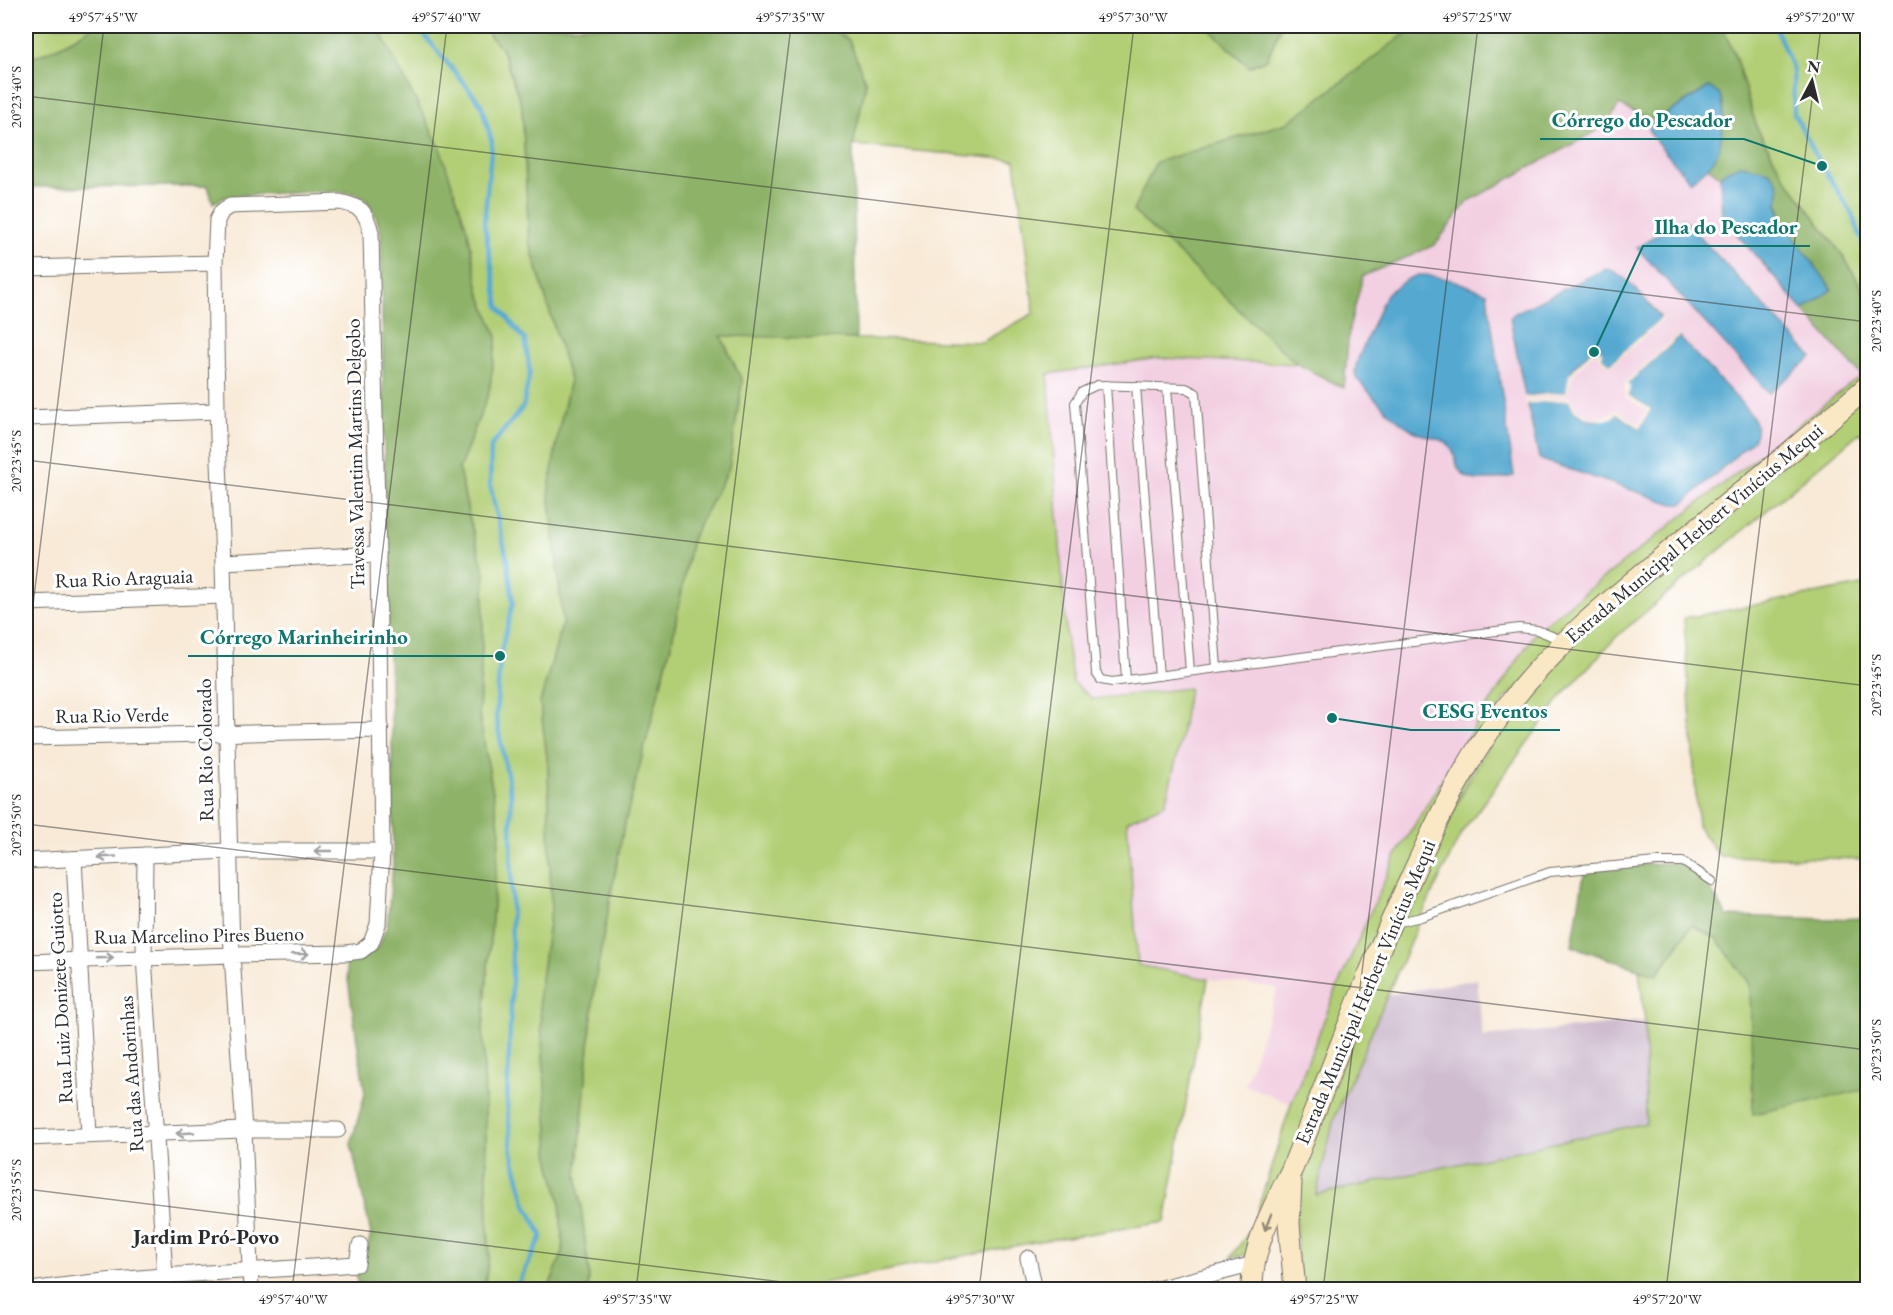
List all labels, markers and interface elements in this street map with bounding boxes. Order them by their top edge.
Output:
text: 49°57'45"W [68,7,138,26]
text: 49°57'40"W [411,7,481,26]
text: 49°57'35"W [755,7,825,26]
text: 49°57'30"W [1098,7,1168,26]
text: 49°57'25"W [1442,7,1512,26]
text: 49°57'20"W [1785,7,1855,26]
north arrow [1782,51,1842,111]
text: N [1806,55,1822,78]
text: 20°23'40"S [6,66,25,128]
callout: Córrego do Pescador [1540,100,1744,139]
text: Córrego do Pescador [1552,106,1733,133]
callout: Ilha do Pescador [1643,207,1810,246]
text: Ilha do Pescador [1655,213,1798,240]
text: 20°23'40"S [1866,290,1885,352]
street label: Travessa Valentim Martins Delgobo [340,318,370,590]
street label: Estrada Municipal Herbert Vinícius Mequi [1560,417,1828,649]
text: 20°23'45"S [6,430,25,492]
street label: Rua Rio Araguaia [54,563,194,593]
callout: Córrego Marinheirinho [188,617,420,656]
text: Córrego Marinheirinho [200,623,408,650]
text: 20°23'45"S [1866,654,1885,716]
street label: Rua Rio Colorado [191,678,219,822]
callout: CESG Eventos [1411,691,1560,730]
text: CESG Eventos [1423,697,1547,724]
street label: Rua Rio Verde [55,701,169,729]
text: 20°23'50"S [6,794,25,856]
street label: Estrada Municipal Herbert Vinícius Mequi [1289,835,1441,1148]
one-way arrow [314,845,334,857]
one-way arrow [98,852,118,863]
street label: Rua Luiz Donizete Guiotto [41,892,79,1104]
street label: Rua Marcelino Pires Bueno [94,920,304,950]
one-way arrow [289,948,309,960]
one-way arrow [94,953,114,964]
street label: Rua das Andorinhas [113,995,149,1153]
text: 20°23'50"S [1866,1019,1885,1081]
one-way arrow [176,1127,196,1139]
text: 20°23'55"S [6,1159,25,1221]
one-way arrow [1262,1213,1273,1231]
district label: Jardim Pró-Povo [131,1223,279,1250]
text: 49°57'40"W [258,1289,328,1308]
text: 49°57'35"W [602,1289,672,1308]
text: 49°57'30"W [945,1289,1015,1308]
text: 49°57'25"W [1289,1289,1359,1308]
text: 49°57'20"W [1632,1289,1702,1308]

